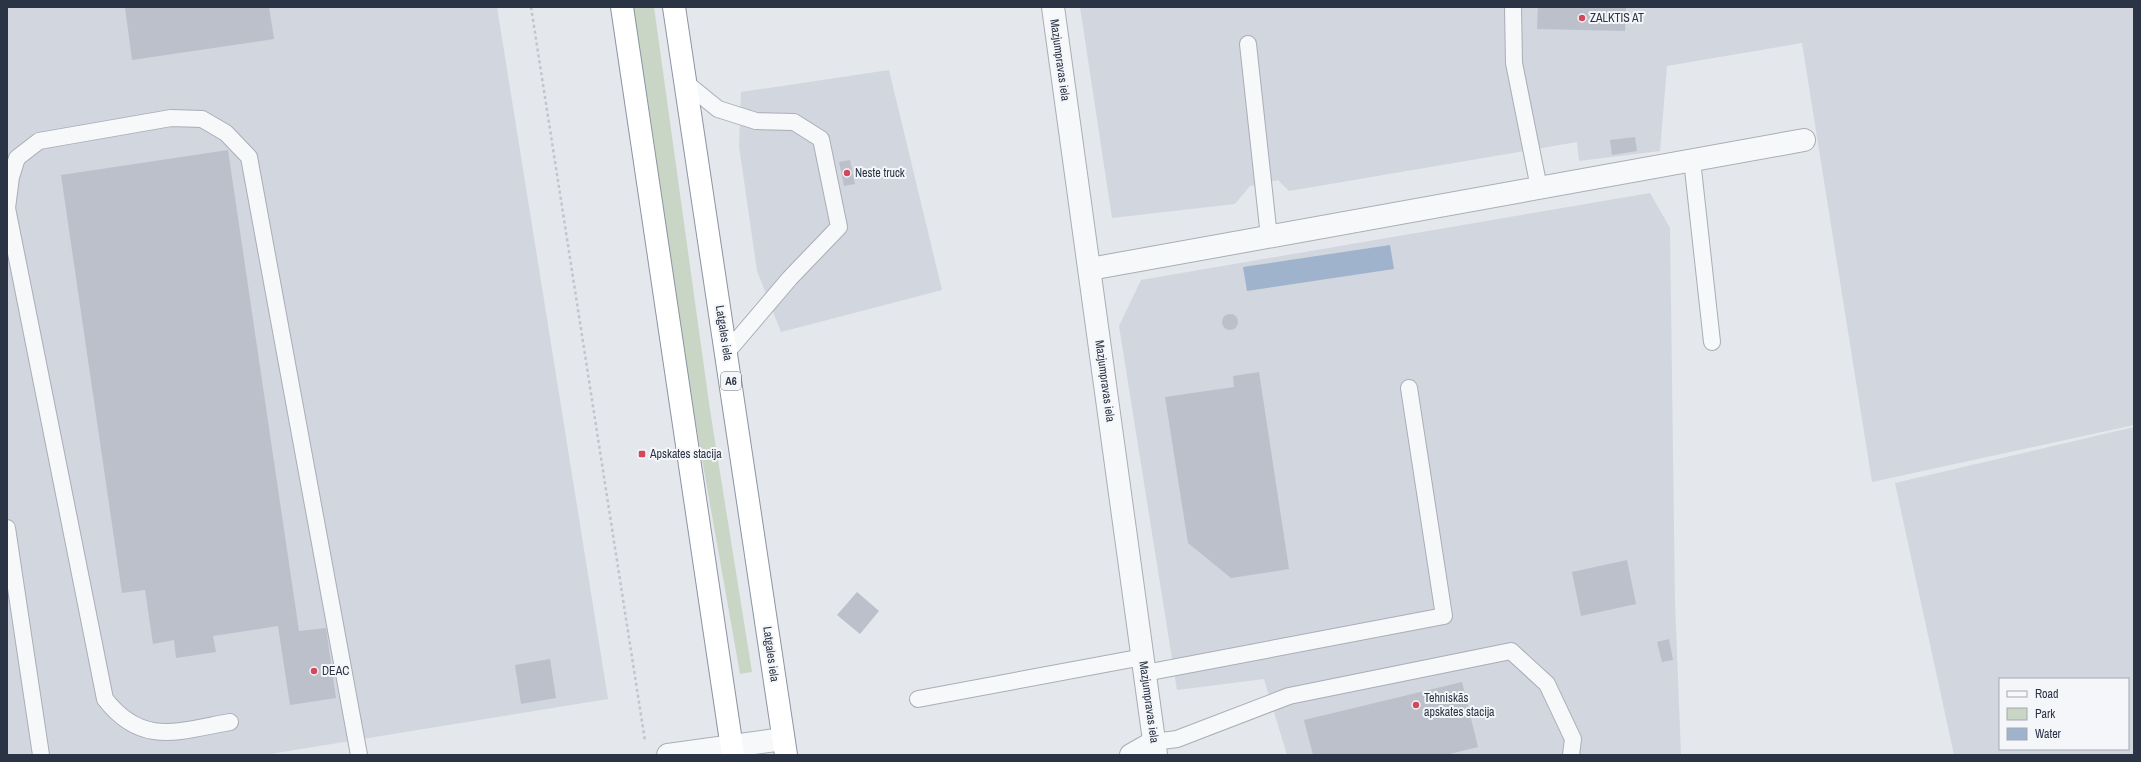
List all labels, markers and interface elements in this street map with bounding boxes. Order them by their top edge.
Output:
place label: ZALKTIS AT [1590,10,1644,26]
marker: ZALKTIS AT [1577,13,1587,23]
street label: Mazjumpravas iela [1046,18,1074,103]
place label: Neste truck [855,165,905,181]
marker: Neste truck [842,168,852,178]
street label: Latgales iela [712,304,736,362]
street label: Mazjumpravas iela [1091,339,1119,424]
road number: A6 [721,372,741,390]
place label: Apskates stacija [649,446,722,462]
marker: Apskates stacija [637,449,647,459]
street label: Latgales iela [759,625,783,683]
street label: Mazjumpravas iela [1135,660,1163,745]
place label: DEAC [322,663,349,679]
marker: DEAC [309,666,319,676]
legend [1999,678,2129,750]
text: Road [2035,686,2059,702]
place label: Tehniskās apskates stacija [1424,690,1495,720]
marker: Tehniskās apskates stacija [1411,700,1421,710]
text: Park [2035,706,2055,722]
text: Water [2035,726,2062,742]

